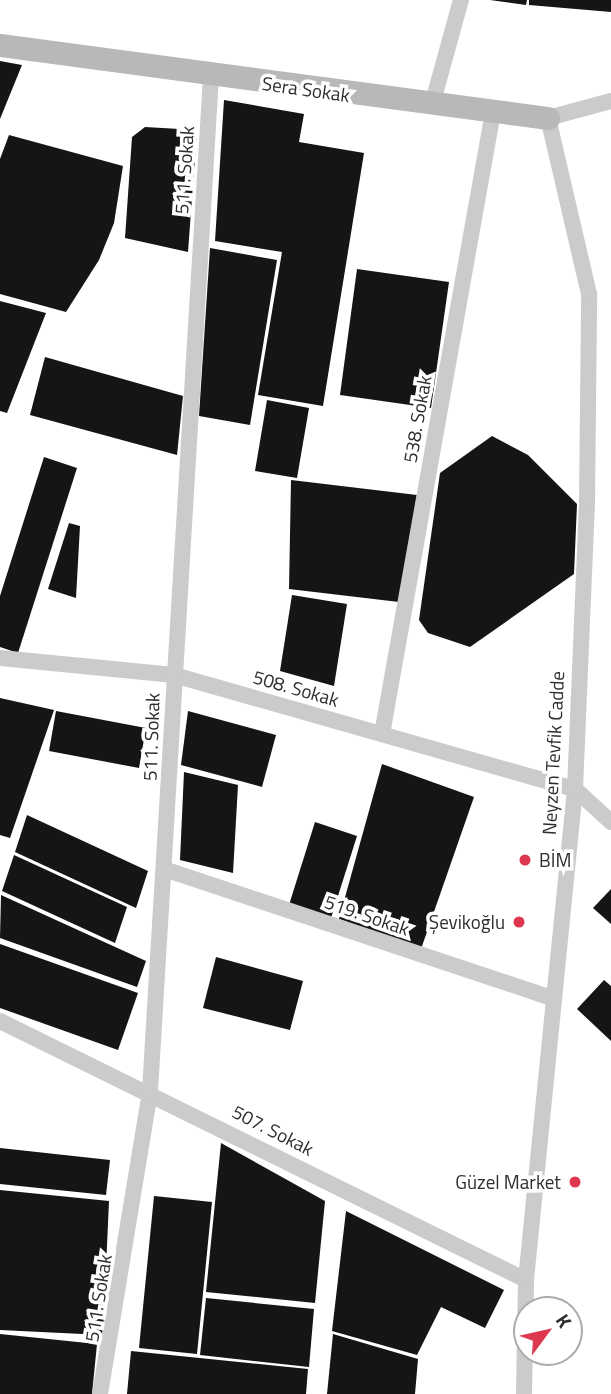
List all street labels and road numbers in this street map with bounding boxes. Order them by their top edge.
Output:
street label: Sera Sokak [261,72,351,106]
street label: 511. Sokak [170,125,198,215]
street label: 538. Sokak [398,374,436,464]
street label: 508. Sokak [250,665,342,711]
street label: Neyzen Tevfik Cadde [537,670,569,836]
street label: 511. Sokak [138,693,164,781]
street label: 519. Sokak [322,890,412,940]
street label: 507. Sokak [229,1100,317,1160]
street label: 511. Sokak [80,1253,116,1343]

